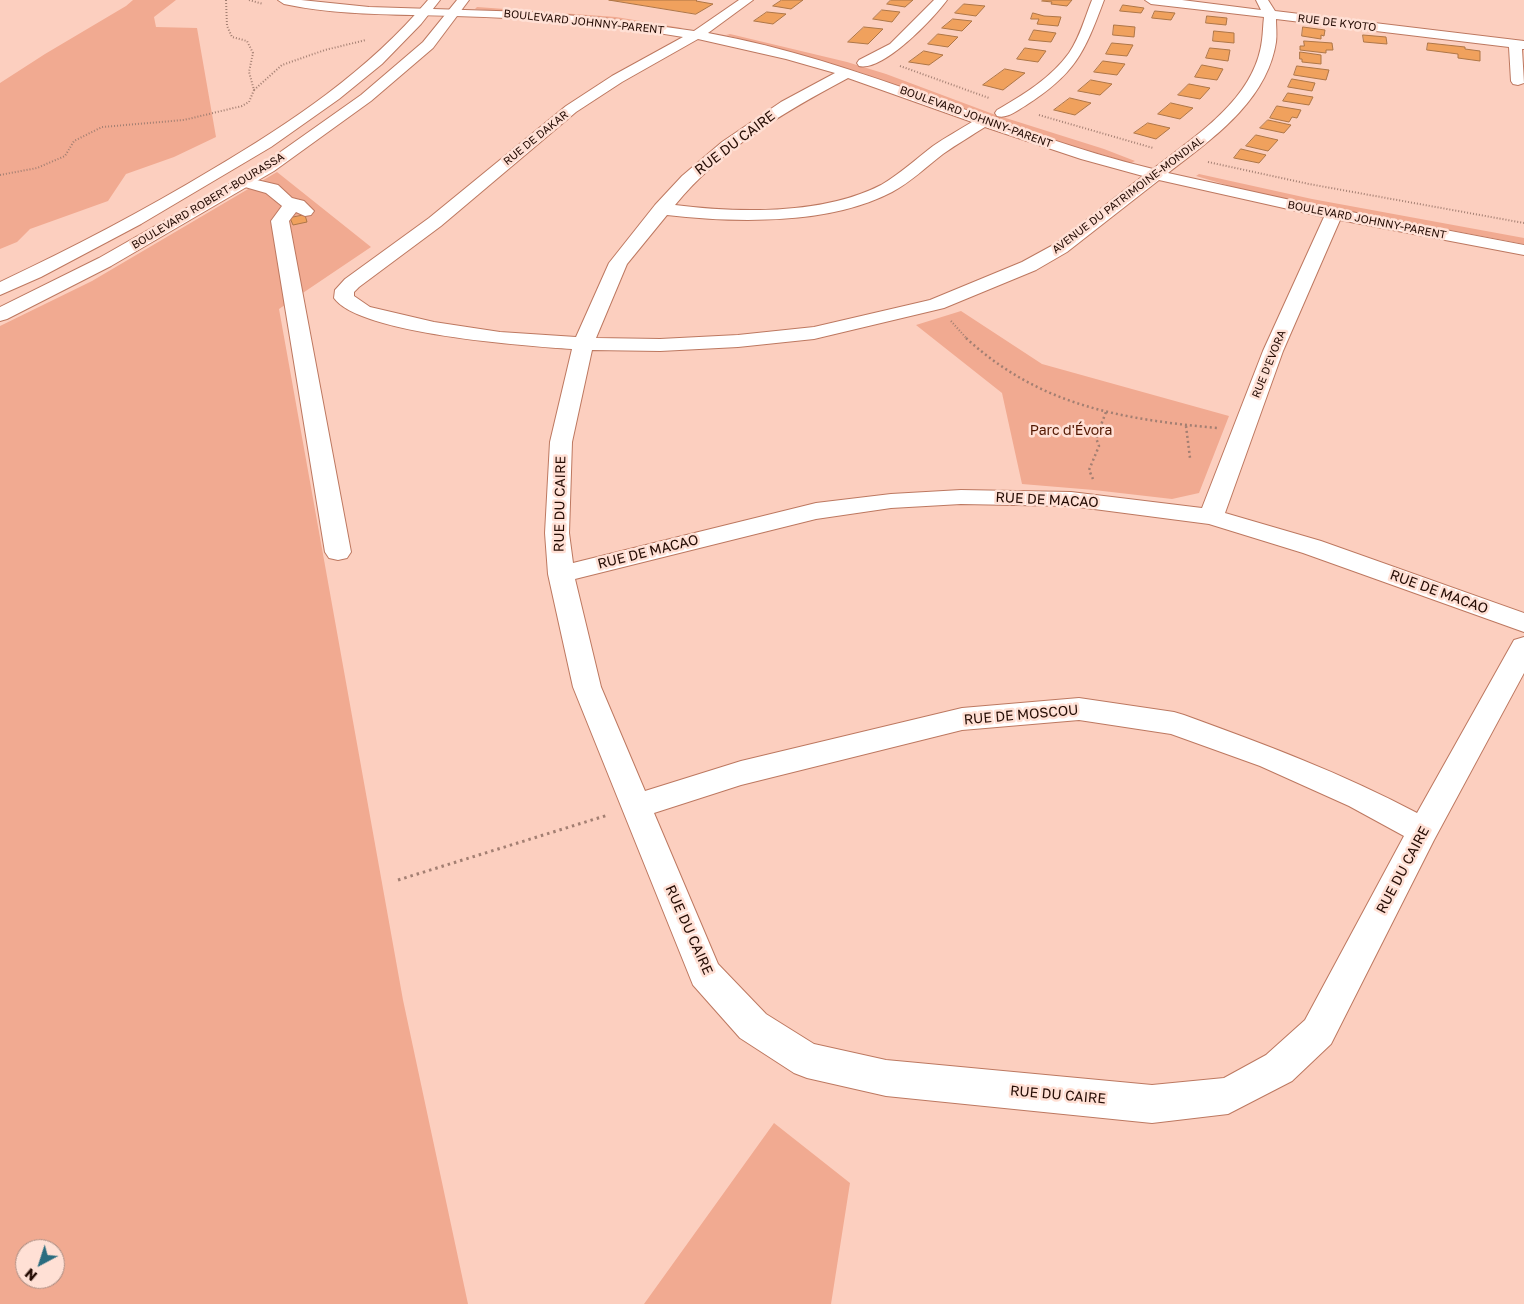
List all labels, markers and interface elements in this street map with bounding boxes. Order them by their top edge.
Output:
street label: BOULEVARD JOHNNY-PARENT [503,7,665,37]
street label: RUE DE KYOTO [1297,12,1377,34]
street label: BOULEVARD JOHNNY-PARENT [898,83,1054,151]
street label: RUE DU CAIRE [692,107,778,179]
street label: RUE DE DAKAR [501,108,571,168]
street label: AVENUE DU PATRIMOINE-MONDIAL [1050,134,1206,256]
street label: BOULEVARD ROBERT-BOURASSA [129,150,287,252]
street label: BOULEVARD JOHNNY-PARENT [1287,198,1447,242]
street label: RUE D'EVORA [1249,328,1289,400]
park label: Parc d'Évora [1030,423,1112,439]
street label: RUE DU CAIRE [551,456,569,552]
street label: RUE DE MACAO [995,489,1099,511]
street label: RUE DE MACAO [596,531,700,573]
street label: RUE DE MACAO [1388,566,1490,618]
street label: RUE DE MOSCOU [963,702,1079,728]
street label: RUE DU CAIRE [1373,824,1433,916]
street label: RUE DU CAIRE [662,883,716,977]
street label: RUE DU CAIRE [1009,1082,1107,1108]
north arrow [15,1239,65,1289]
text: N [21,1265,40,1285]

